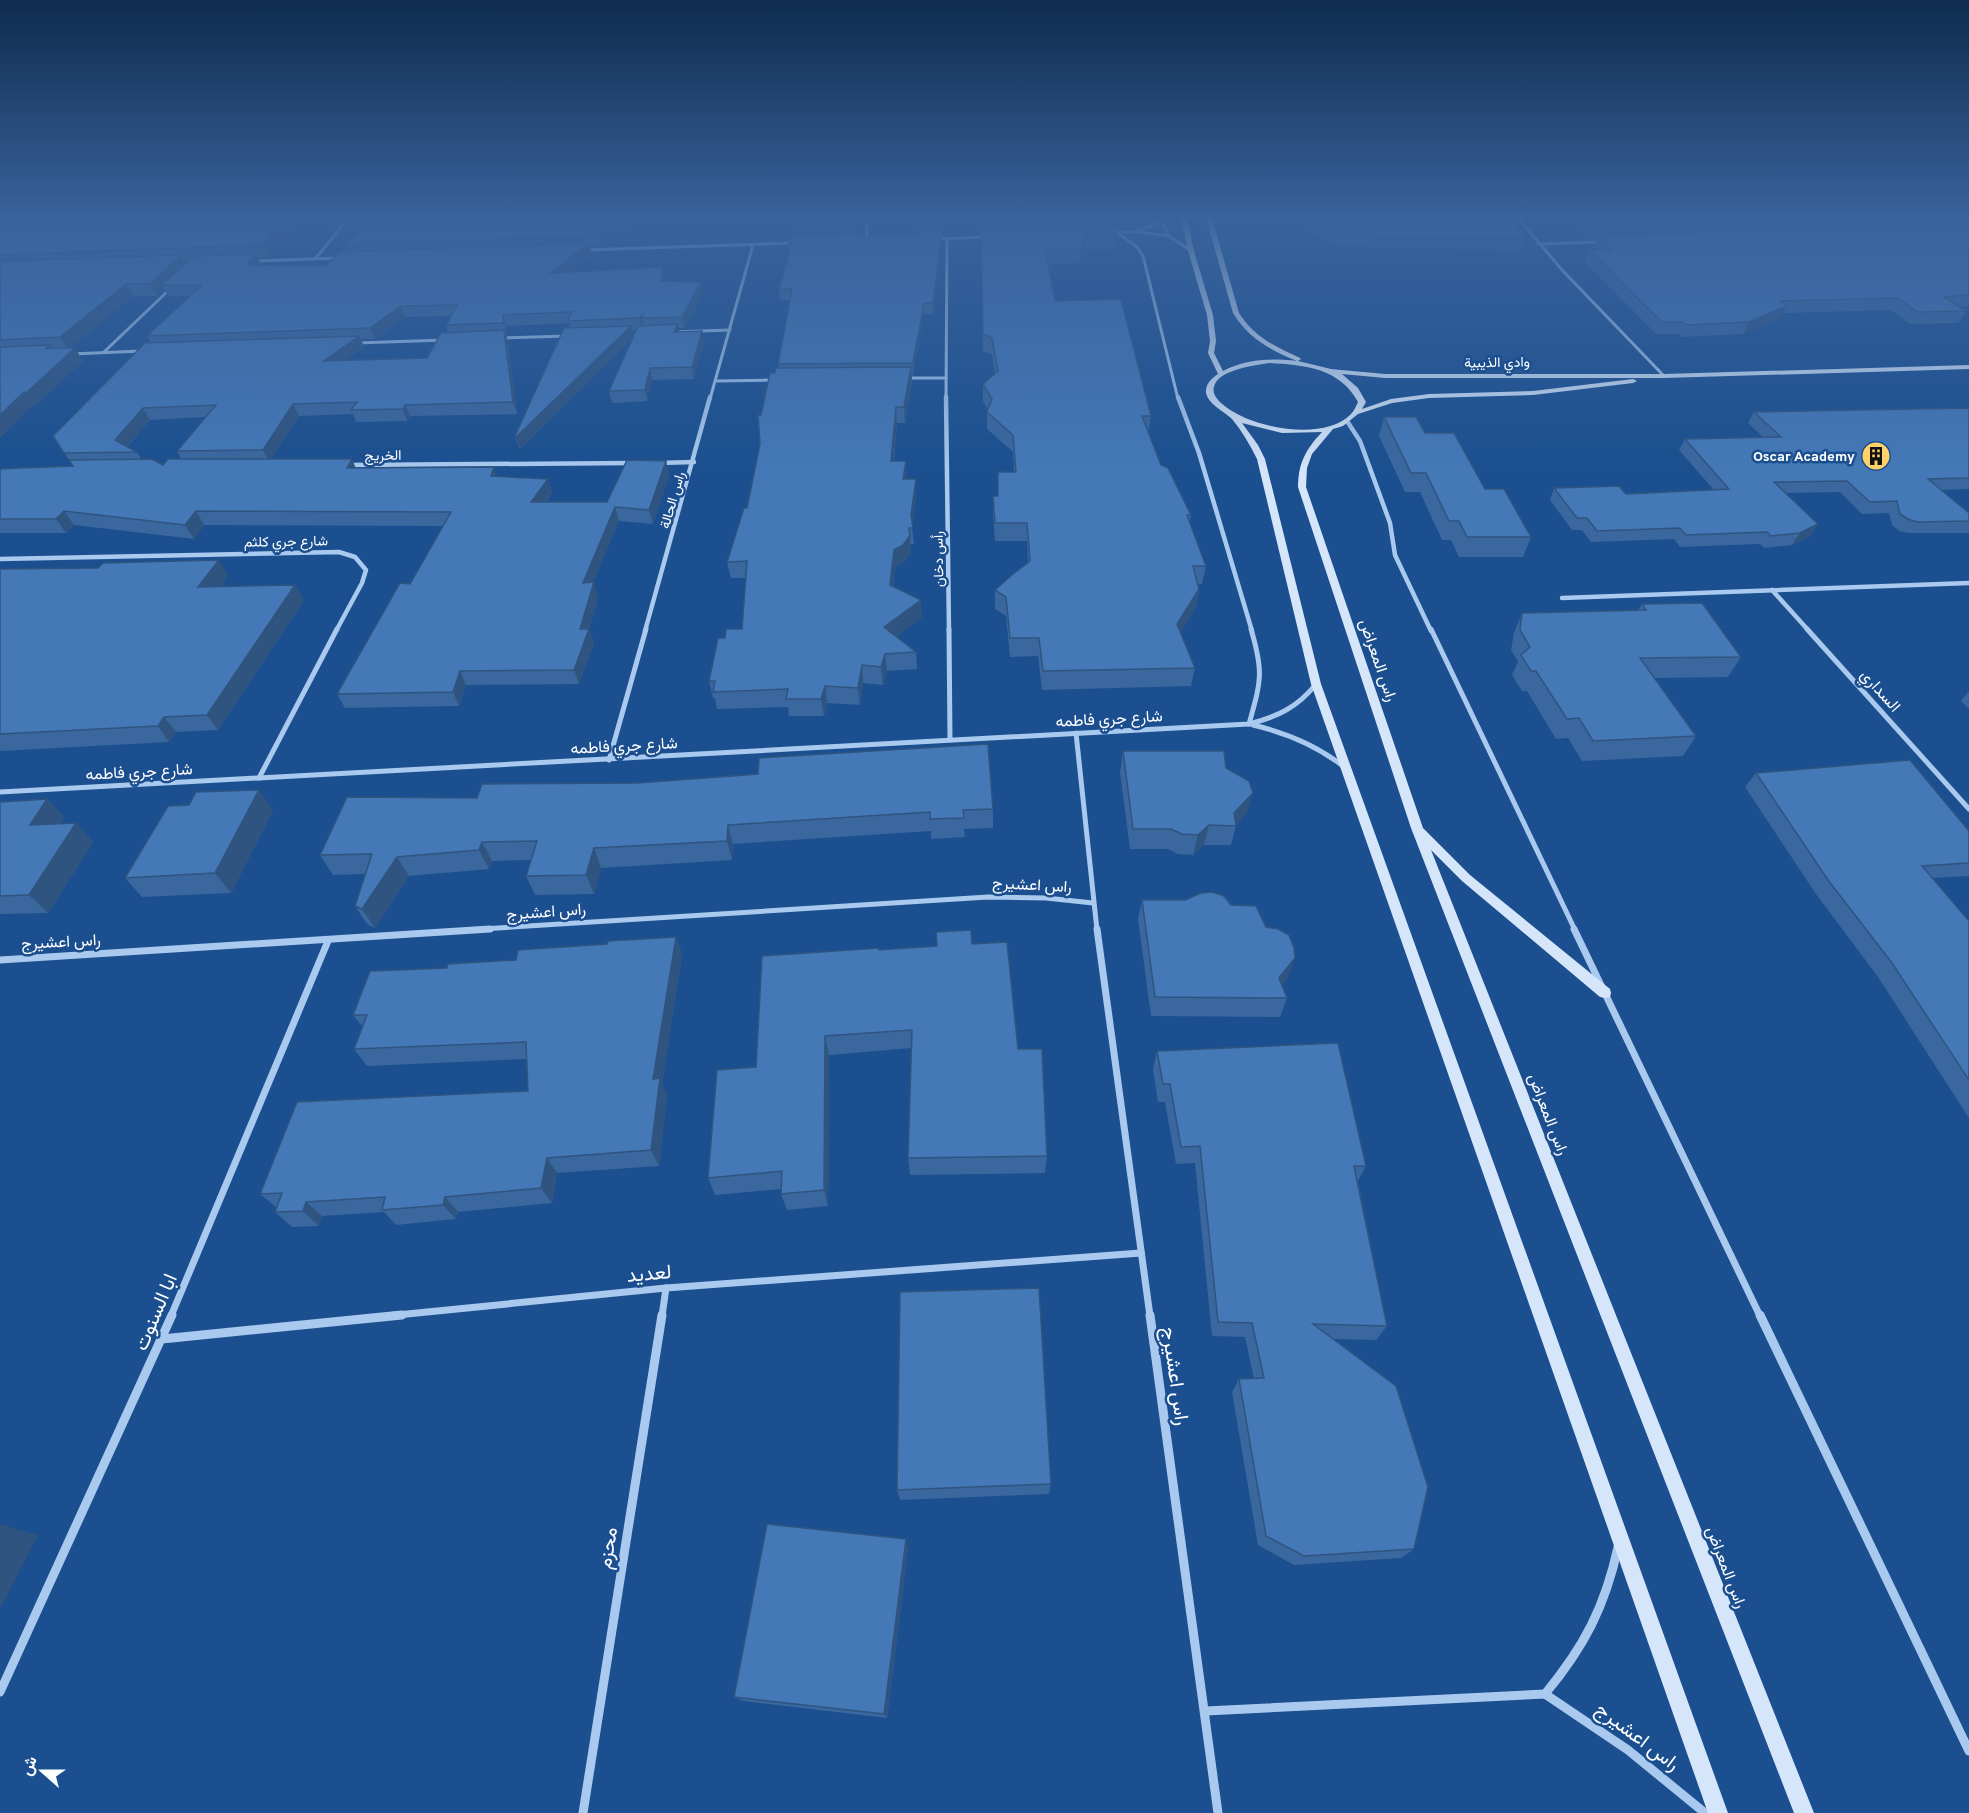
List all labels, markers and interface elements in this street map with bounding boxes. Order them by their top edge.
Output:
street label: وادي الذيبية [1464,354,1530,375]
building icon: Oscar Academy [1860,440,1892,472]
street label: الخريج [364,448,402,466]
place label: Oscar Academy [1753,449,1855,466]
street label: راس الحالة [657,470,690,531]
street label: رأس دخان [931,531,948,587]
street label: شارع جري كلثم [244,533,328,554]
street label: راس المعراض [1354,617,1401,705]
street label: السداري [1854,666,1904,718]
street label: شارع جري فاطمه [1055,707,1163,735]
street label: شارع جري فاطمه [570,734,678,762]
street label: شارع جري فاطمه [85,760,193,788]
street label: راس اعشيرج [992,874,1072,898]
street label: راس اعشيرج [506,900,587,926]
street label: راس اعشيرج [21,931,101,955]
street label: راس المعراض [1522,1071,1572,1159]
street label: لعديد [626,1260,673,1290]
street label: ابا السنوت [129,1270,185,1355]
street label: راس اعشيرج [1154,1325,1194,1427]
street label: راس المعراض [1700,1524,1750,1612]
street label: محزم [593,1525,625,1571]
street label: راس اعشيرج [1589,1697,1684,1778]
north arrow [12,1741,72,1801]
text: ش [17,1754,43,1779]

